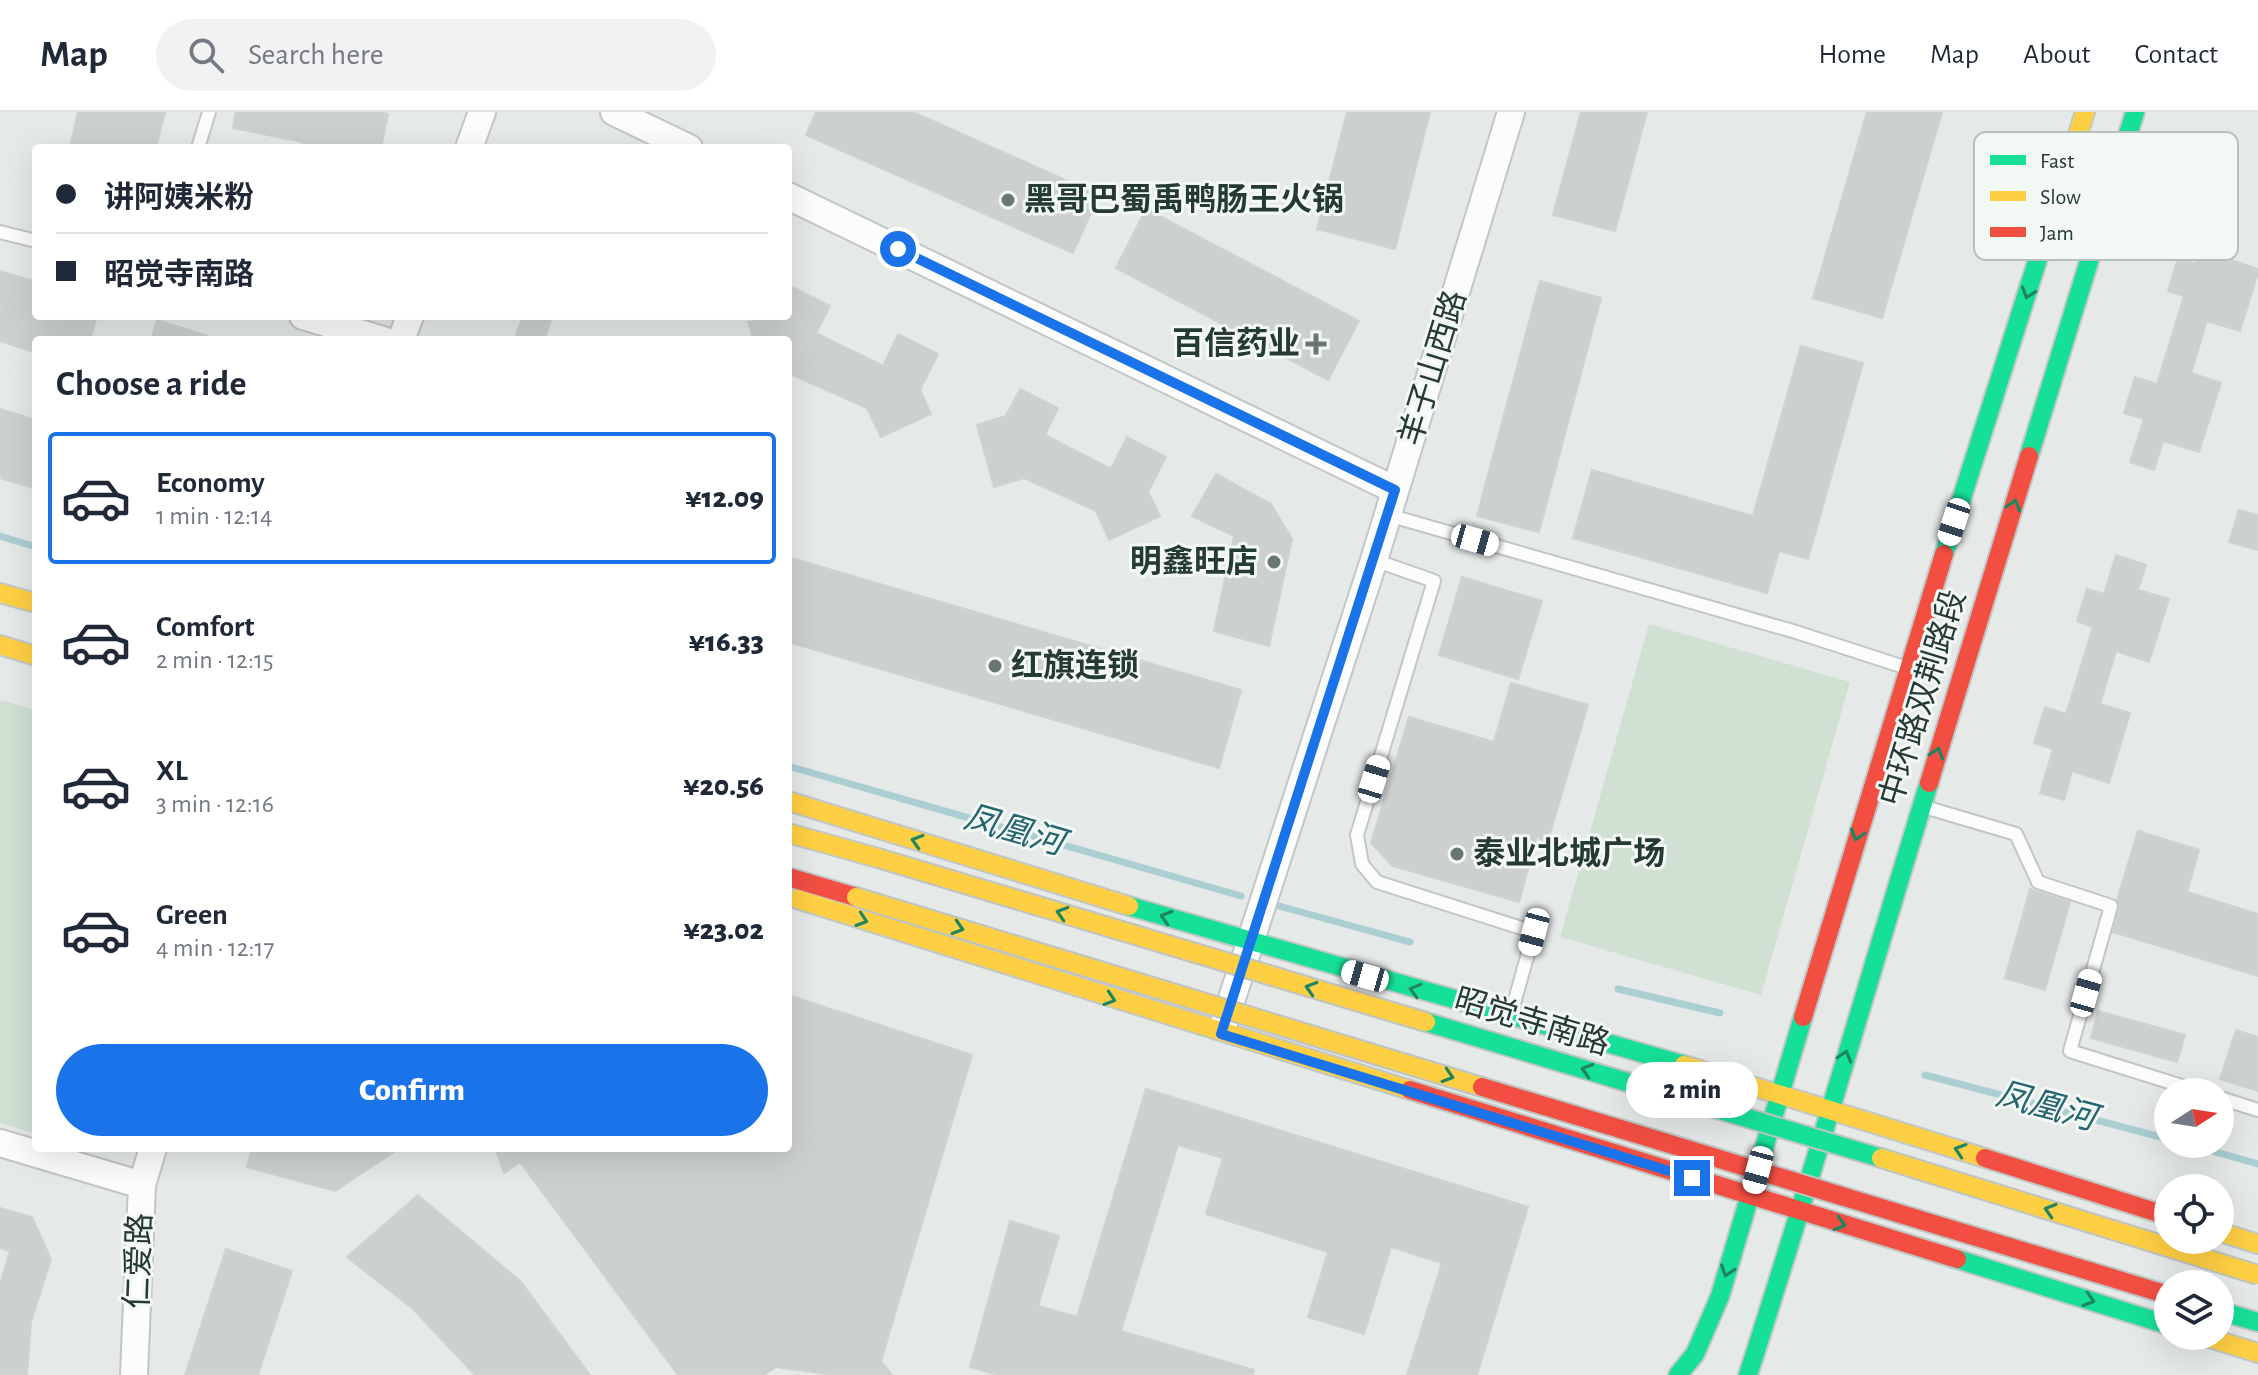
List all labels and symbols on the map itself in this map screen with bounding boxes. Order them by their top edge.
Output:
legend [1974,132,2238,260]
text: Fast [2040,150,2074,172]
place label: 黑哥巴蜀禹鸭肠王火锅 [1024,182,1344,216]
text: Slow [2040,186,2081,208]
marker: 黑哥巴蜀禹鸭肠王火锅 [999,191,1017,209]
text: Jam [2040,222,2074,244]
route start [880,231,916,267]
one-way arrow [2021,285,2037,299]
street label: 羊子山西路 [1392,286,1472,449]
place label: 百信药业 [1172,326,1300,360]
marker: 百信药业 [1307,335,1325,353]
car [1935,495,1973,549]
one-way arrow [2005,499,2021,512]
car [1449,522,1501,558]
place label: 明鑫旺店 [1130,544,1258,578]
marker: 明鑫旺店 [1265,553,1283,571]
street label: 中环路双荆路段 [1873,586,1971,810]
place label: 红旗连锁 [1011,648,1139,682]
marker: 红旗连锁 [986,657,1004,675]
one-way arrow [1928,747,1944,761]
car [1356,753,1392,805]
water label: 凤凰河 [960,799,1074,863]
one-way arrow [1850,827,1866,841]
one-way arrow [911,834,924,850]
place label: 泰业北城广场 [1473,836,1665,870]
marker: 泰业北城广场 [1448,845,1466,863]
one-way arrow [1055,906,1069,922]
car [1516,906,1552,958]
one-way arrow [855,911,869,927]
one-way arrow [1159,911,1173,927]
one-way arrow [950,919,964,935]
car [1339,958,1391,994]
car [2068,967,2104,1019]
one-way arrow [1304,981,1318,997]
street label: 昭觉寺南路 [1451,981,1614,1061]
one-way arrow [1409,983,1423,999]
one-way arrow [1103,989,1117,1005]
one-way arrow [1836,1049,1852,1063]
callout: 2 min [1626,1062,1758,1118]
one-way arrow [1580,1063,1594,1079]
one-way arrow [1440,1067,1454,1083]
water label: 凤凰河 [1992,1075,2106,1138]
north arrow [2154,1078,2234,1158]
one-way arrow [1954,1143,1967,1159]
car [1740,1144,1776,1196]
route end [1674,1160,1710,1196]
one-way arrow [2043,1203,2057,1219]
street label: 仁爱路 [119,1212,157,1310]
one-way arrow [1833,1214,1847,1230]
one-way arrow [1721,1263,1737,1277]
one-way arrow [2082,1291,2095,1307]

